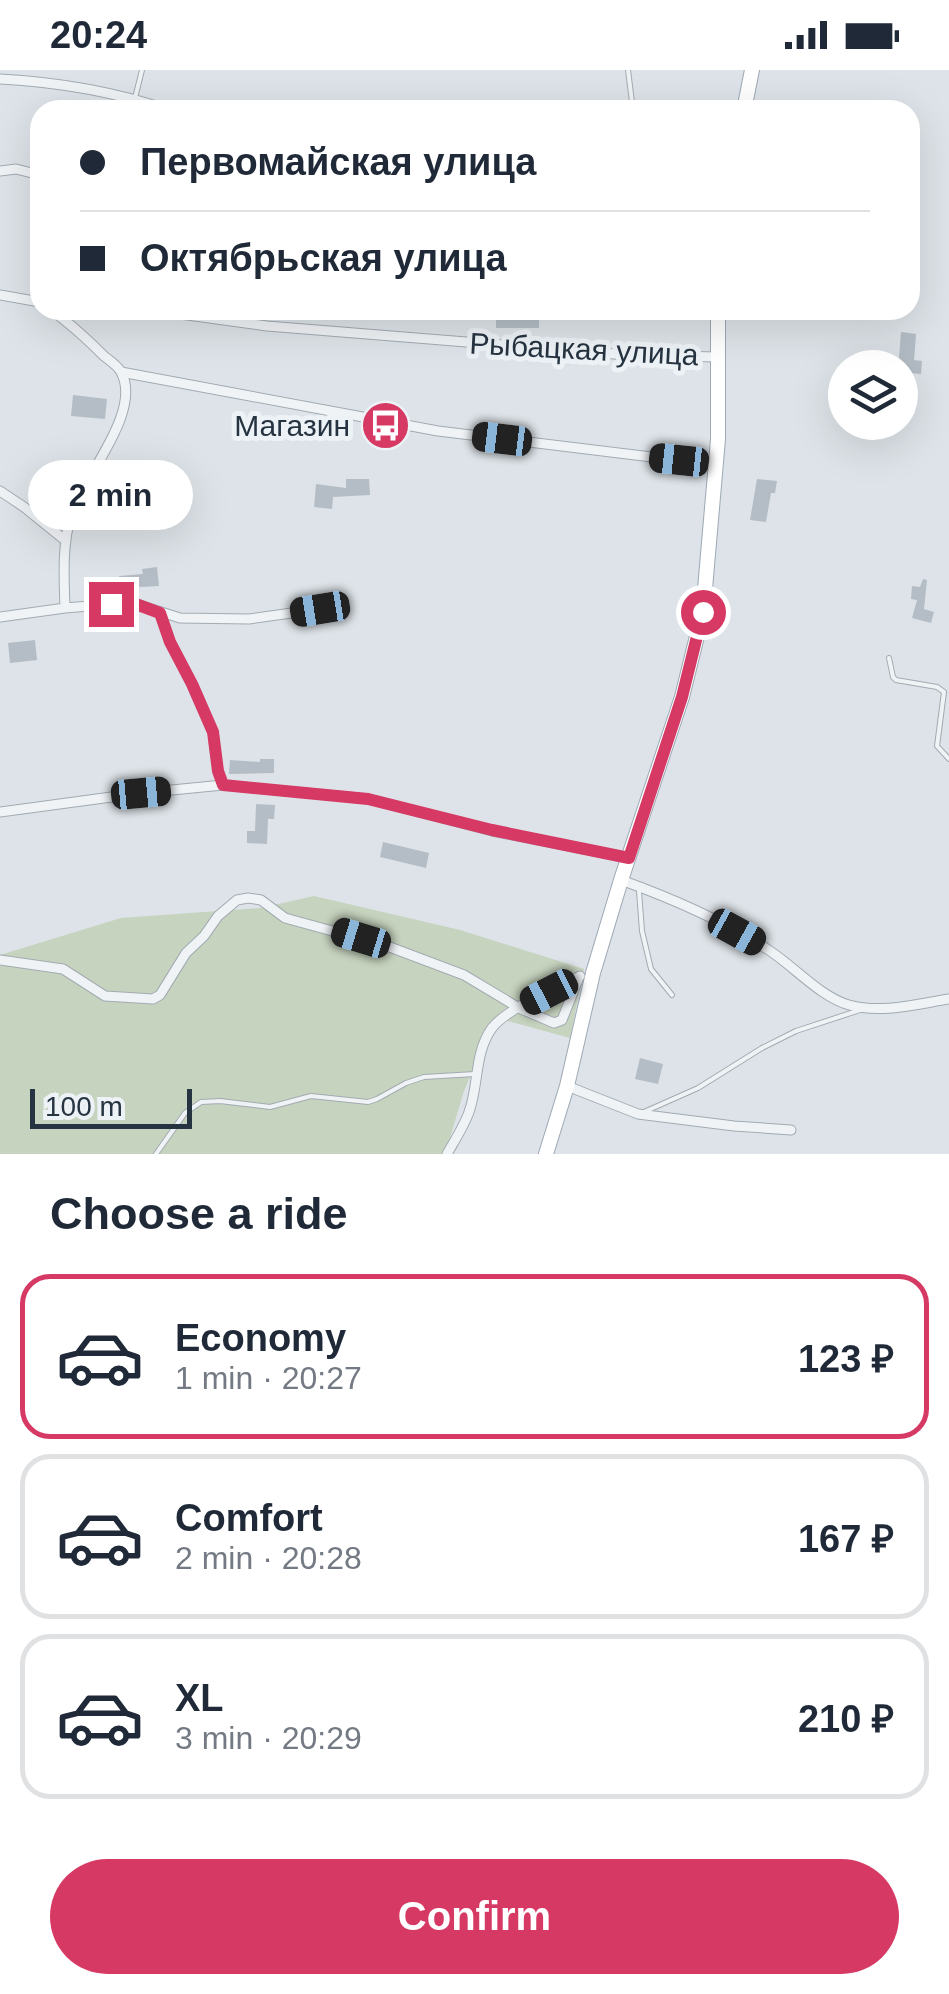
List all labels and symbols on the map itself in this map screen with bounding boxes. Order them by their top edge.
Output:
street label: Рыбацкая улица [469,327,700,371]
bus stop icon: Магазин [359,399,411,451]
place label: Магазин [234,409,350,442]
car [470,420,534,458]
car [648,442,710,478]
callout: 2 min [28,459,194,529]
route end [89,582,134,627]
car [288,589,352,629]
route start [681,590,726,635]
car [110,775,172,811]
car [703,904,771,960]
car [328,915,394,961]
car [515,965,583,1019]
scale bar [30,1084,192,1128]

